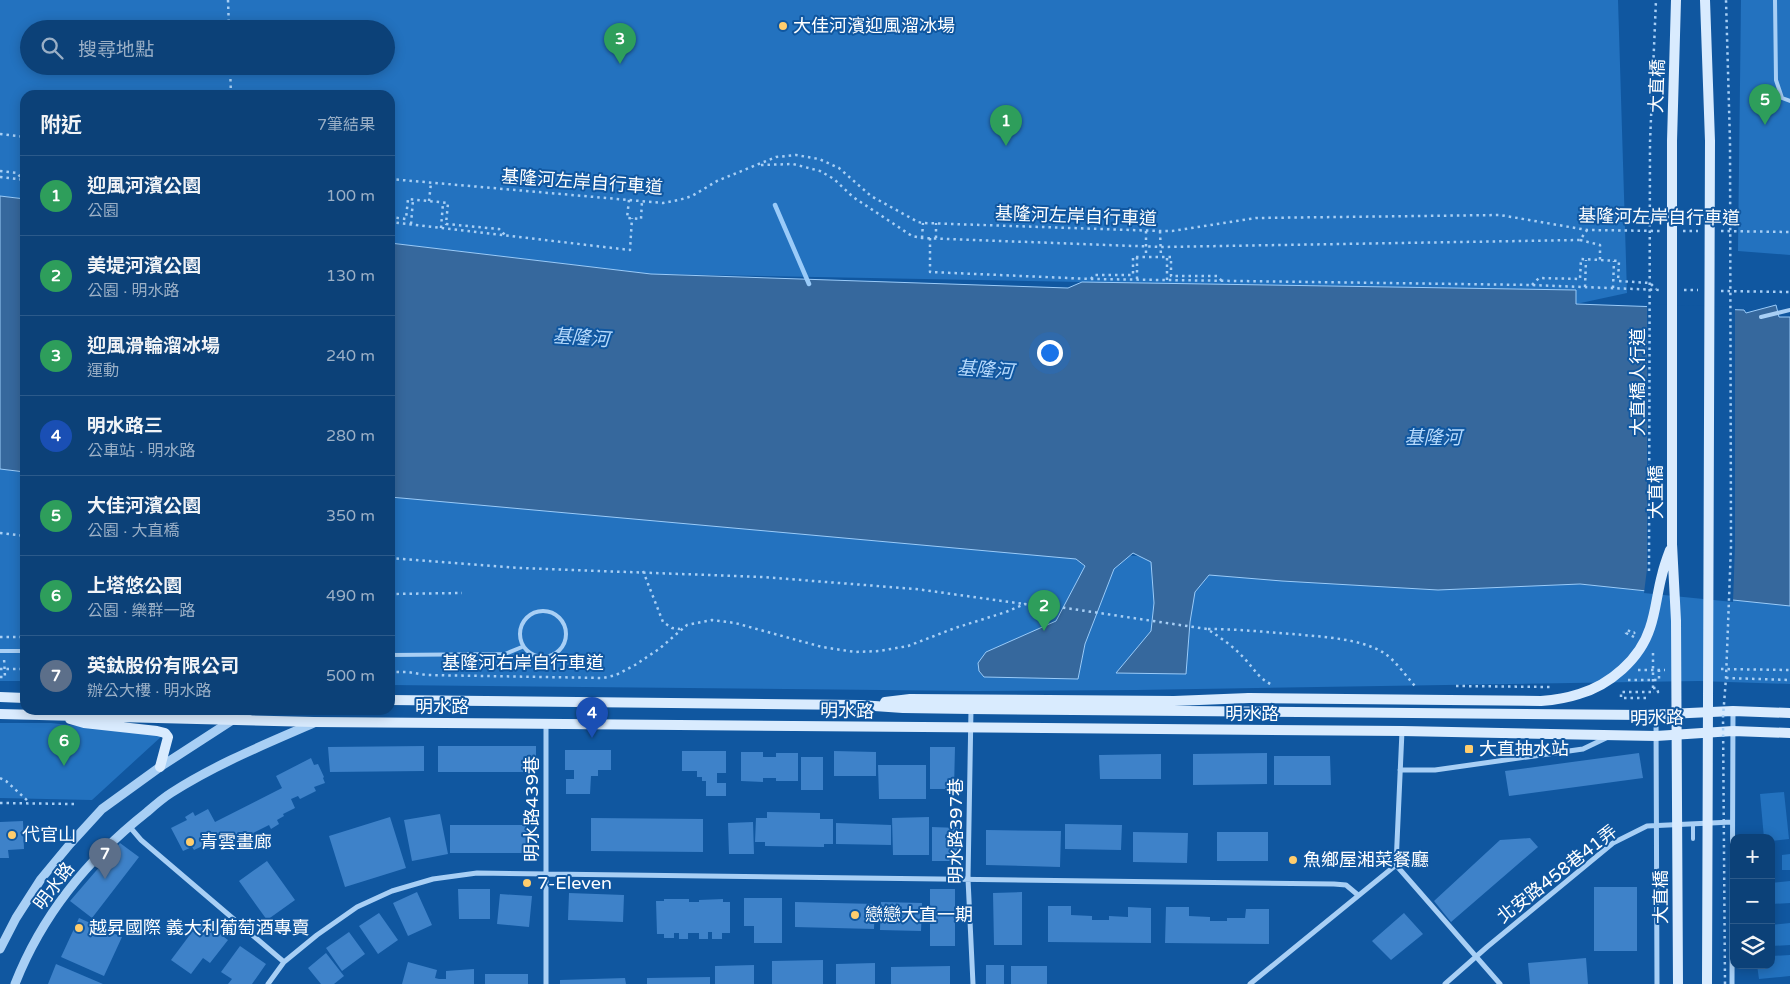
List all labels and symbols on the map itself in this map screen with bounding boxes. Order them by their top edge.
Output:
place label: 大佳河濱迎風溜冰場 [793,15,955,37]
marker: 大佳河濱迎風溜冰場 [777,20,789,32]
pin: 3 [604,23,636,64]
street label: 大直橋 [1645,59,1669,113]
pin: 5 [1749,84,1781,125]
pin: 1 [990,105,1022,146]
street label: 基隆河左岸自行車道 [500,165,664,199]
street label: 基隆河左岸自行車道 [995,202,1157,230]
street label: 基隆河左岸自行車道 [1578,205,1740,229]
water label: 基隆河 [552,325,614,351]
street label: 大直橋人行道 [1627,328,1649,436]
your location [1037,340,1063,366]
water label: 基隆河 [956,357,1018,383]
water label: 基隆河 [1404,427,1465,449]
street label: 大直橋 [1645,465,1667,519]
pin: 2 [1028,590,1060,631]
street label: 基隆河右岸自行車道 [442,652,604,674]
street label: 明水路 [415,696,469,718]
pin: 4 [576,697,608,738]
street label: 明水路 [820,700,874,722]
street label: 明水路 [1225,703,1279,725]
street label: 明水路 [1630,707,1684,729]
pin: 6 [48,725,80,766]
place label: 大直抽水站 [1479,738,1569,760]
marker: 大直抽水站 [1463,743,1475,755]
street label: 明水路439巷 [521,756,543,862]
street label: 明水路397巷 [945,778,967,884]
street label: 北安路458巷41弄 [1492,820,1622,928]
place label: 代官山 [22,824,76,846]
marker: 代官山 [6,829,18,841]
place label: 青雲畫廊 [200,831,272,853]
marker: 青雲畫廊 [184,836,196,848]
pin: 7 [89,838,121,879]
place label: 魚鄉屋湘菜餐廳 [1303,849,1429,871]
marker: 魚鄉屋湘菜餐廳 [1287,854,1299,866]
street label: 明水路 [29,858,79,914]
street label: 大直橋 [1650,870,1672,924]
place label: 7-Eleven [537,872,612,894]
marker: 7-Eleven [521,877,533,889]
place label: 戀戀大直一期 [865,904,973,926]
marker: 戀戀大直一期 [849,909,861,921]
place label: 越昇國際 義大利葡萄酒專賣 [89,917,310,939]
marker: 越昇國際 義大利葡萄酒專賣 [73,922,85,934]

